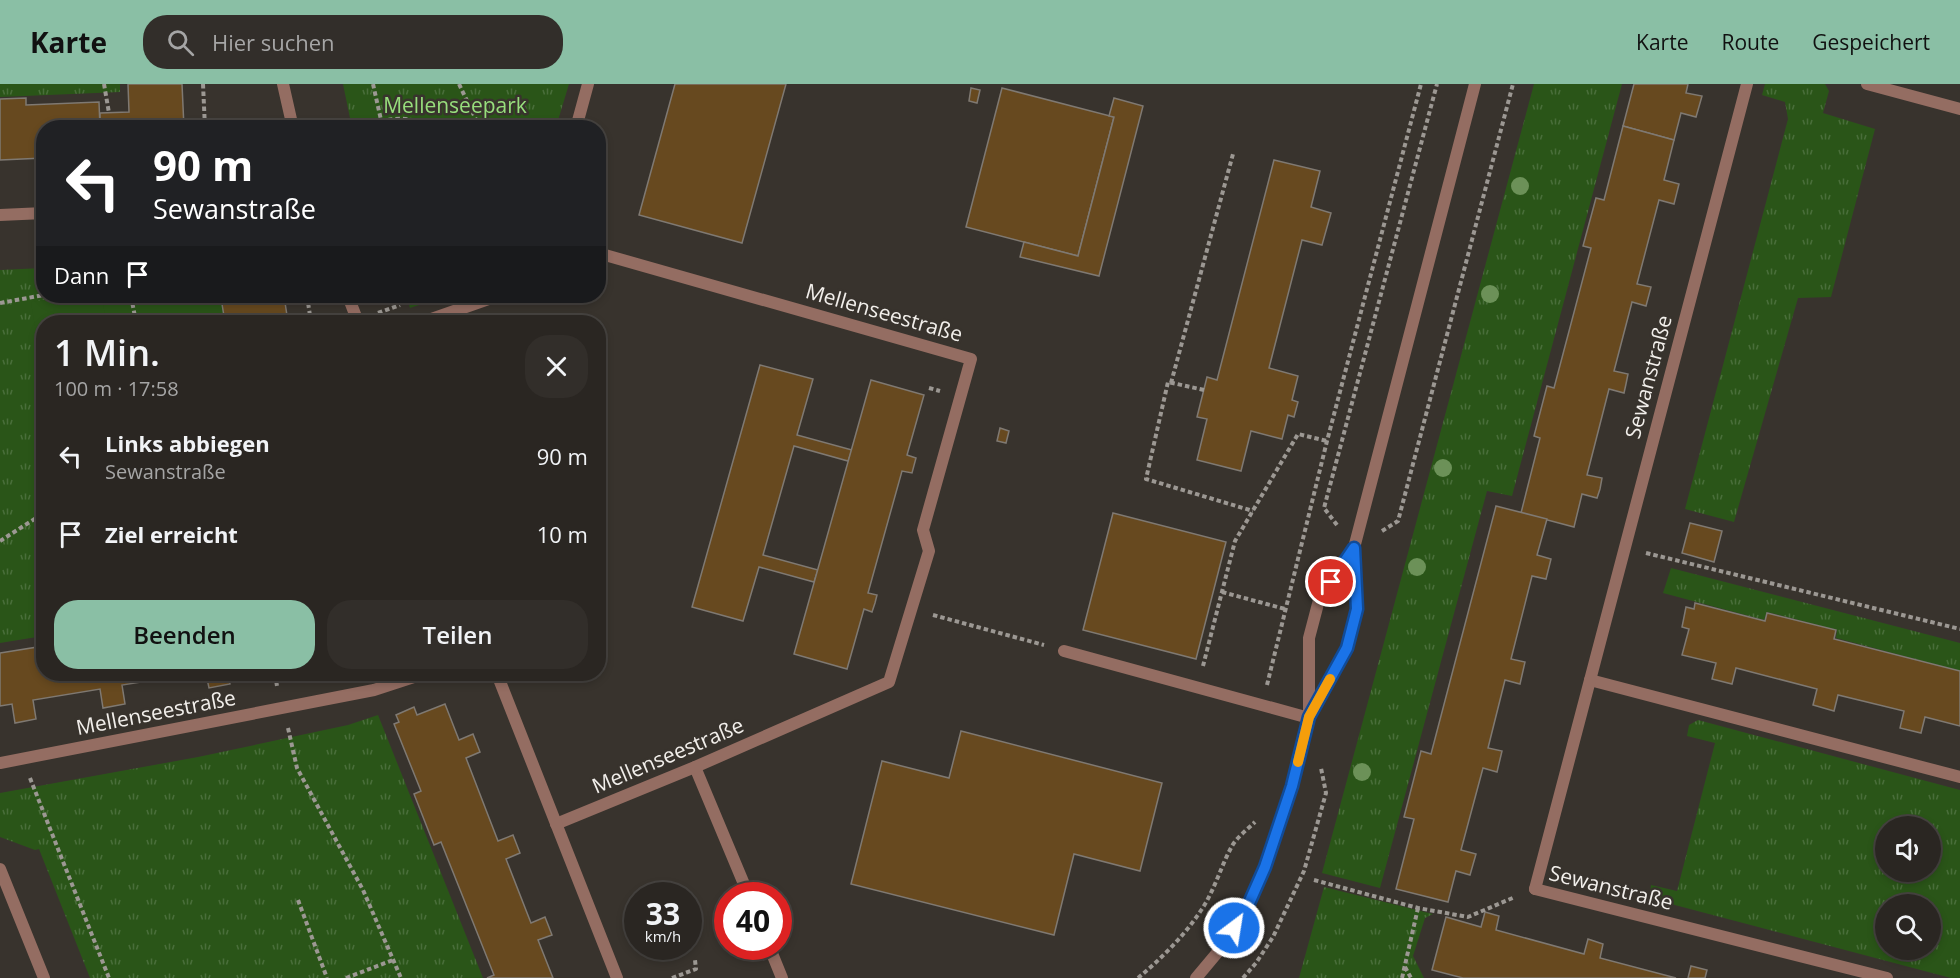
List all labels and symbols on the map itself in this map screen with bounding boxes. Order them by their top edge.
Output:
park label: Mellenseepark [383,91,527,119]
street label: Mellenseestraße [802,276,966,348]
street label: Sewanstraße [1618,312,1678,442]
pin [1305,556,1356,607]
street label: Mellenseestraße [74,683,238,741]
street label: Mellenseestraße [588,711,748,800]
street label: Sewanstraße [1546,858,1676,916]
speed limit sign: 40 [714,882,792,960]
position arrow [1202,896,1266,960]

